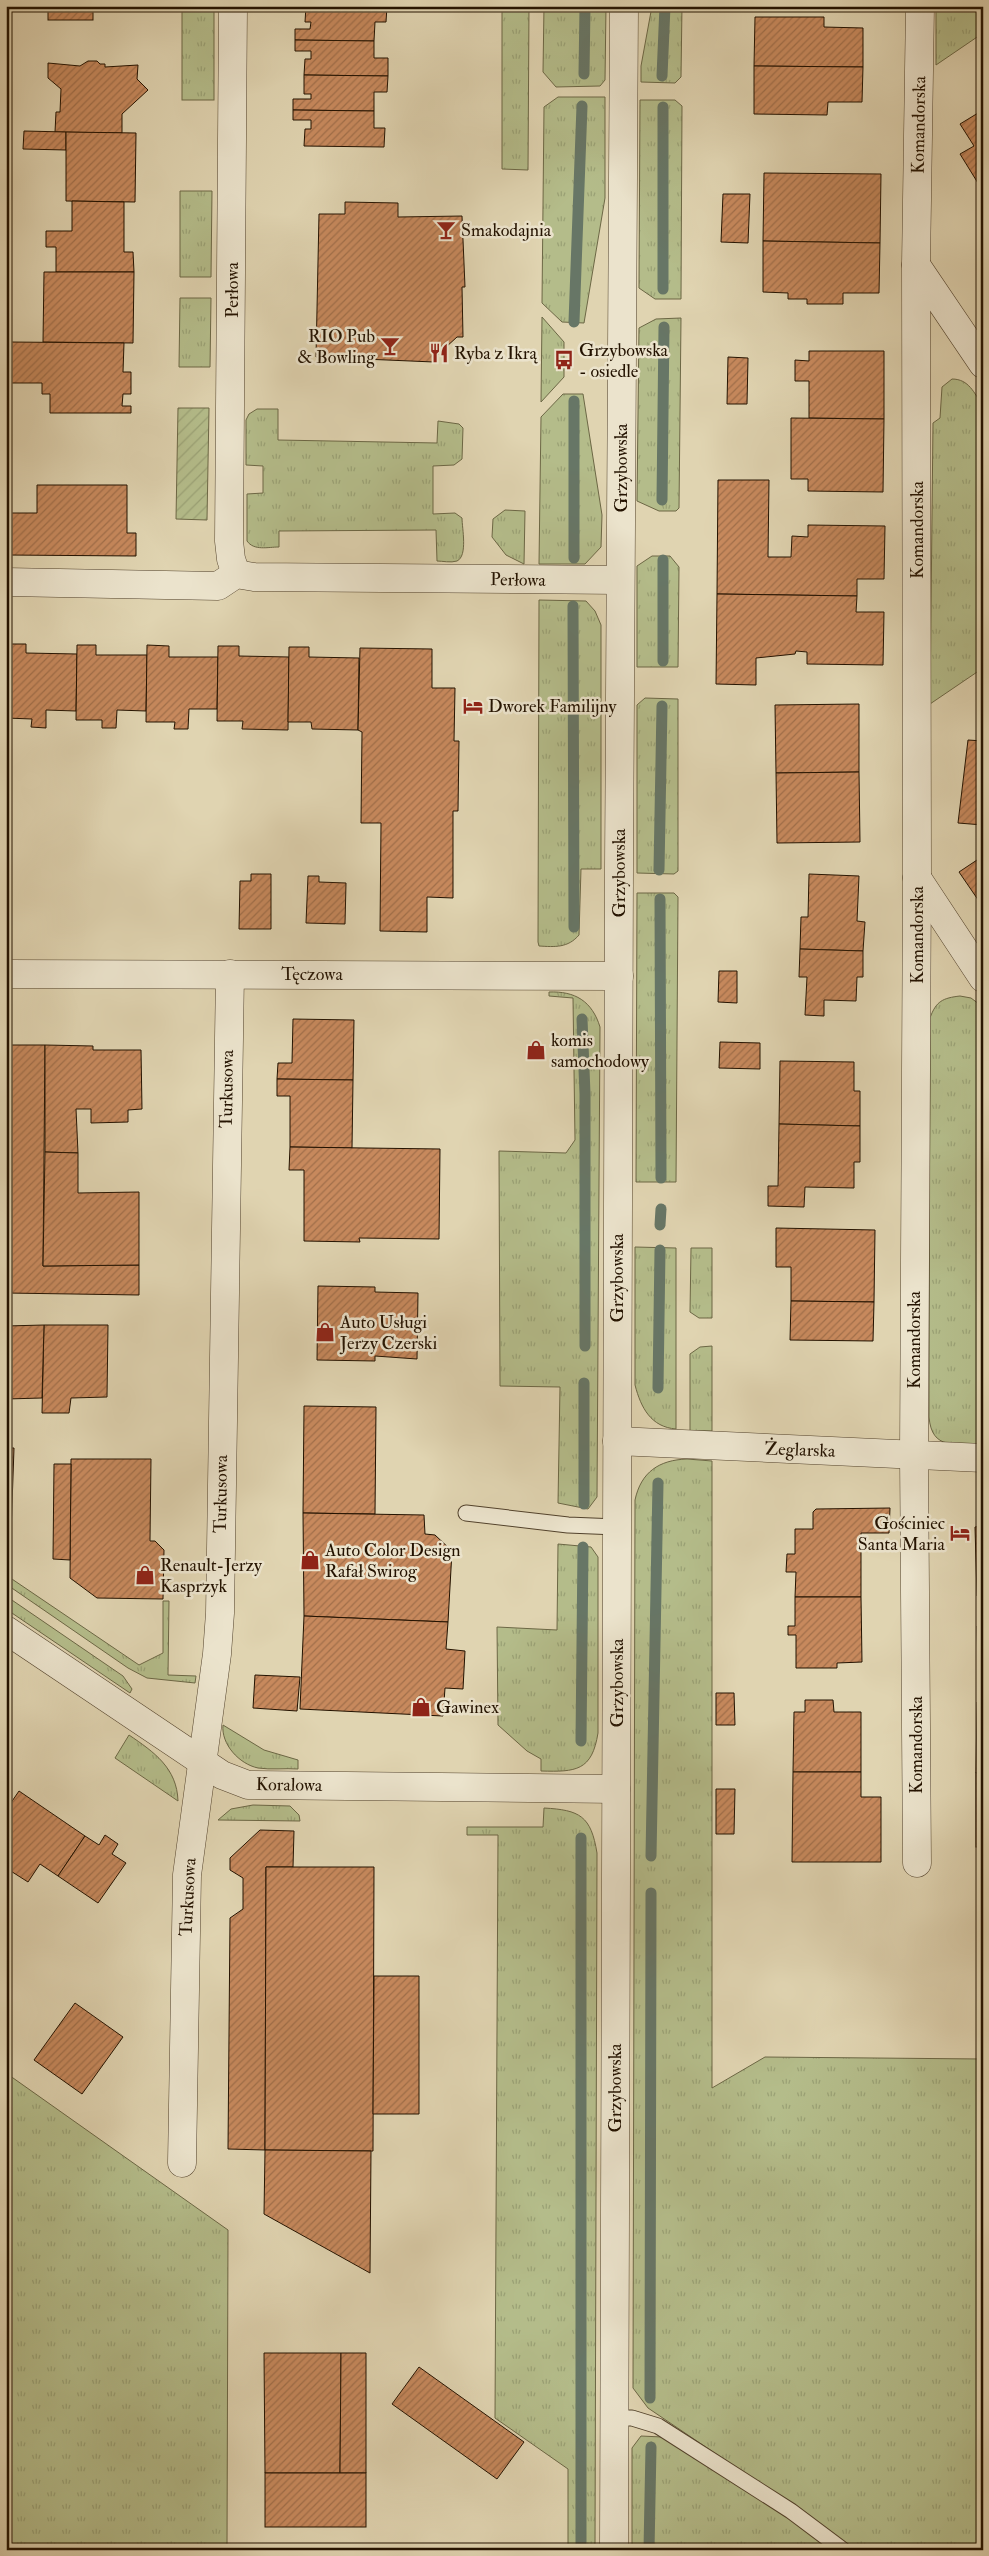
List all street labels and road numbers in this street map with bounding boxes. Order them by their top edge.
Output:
street label: Komandorska [907,75,931,174]
street label: Perłowa [221,262,244,318]
street label: Grzybowska [610,423,633,512]
street label: Komandorska [906,481,929,579]
street label: Perłowa [490,568,547,592]
street label: Grzybowska [608,828,631,917]
street label: Komandorska [906,886,929,984]
street label: Tęczowa [281,963,343,986]
street label: Turkusowa [215,1049,239,1128]
street label: Grzybowska [606,1233,629,1322]
street label: Komandorska [903,1291,926,1389]
street label: Żeglarska [764,1436,836,1463]
street label: Turkusowa [209,1454,233,1533]
street label: Grzybowska [606,1638,629,1727]
street label: Komandorska [905,1696,928,1794]
street label: Koralowa [256,1773,323,1797]
street label: Turkusowa [174,1857,202,1937]
street label: Grzybowska [604,2043,627,2132]

